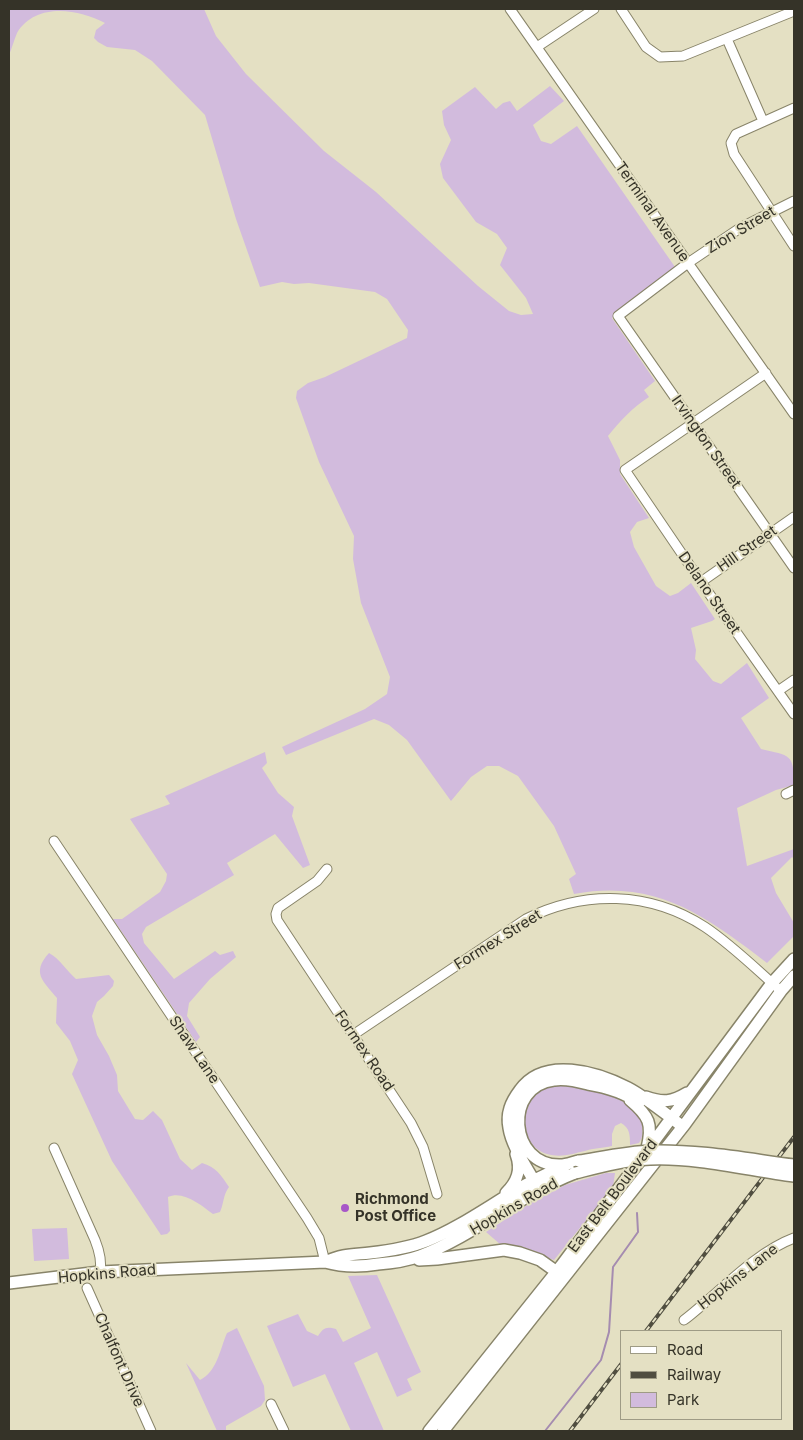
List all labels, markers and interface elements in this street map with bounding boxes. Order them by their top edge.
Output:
street label: Terminal Avenue [611,159,693,265]
street label: Zion Street [703,202,779,258]
street label: Irvington Street [667,392,745,492]
street label: Hill Street [714,522,780,576]
street label: Delano Street [674,549,744,637]
street label: Formex Street [451,906,545,974]
street label: Formex Road [330,1007,398,1095]
street label: Shaw Lane [165,1013,223,1087]
street label: East Belt Boulevard [565,1136,661,1256]
street label: Hopkins Road [467,1175,561,1239]
place label: Richmond Post Office [355,1190,436,1225]
marker: Richmond Post Office [339,1202,351,1214]
street label: Hopkins Lane [694,1240,782,1314]
street label: Hopkins Road [57,1261,157,1287]
street label: Chalfont Drive [90,1310,148,1410]
legend [620,1330,783,1420]
text: Road [667,1340,703,1359]
text: Railway [667,1365,721,1384]
text: Park [667,1390,699,1409]

